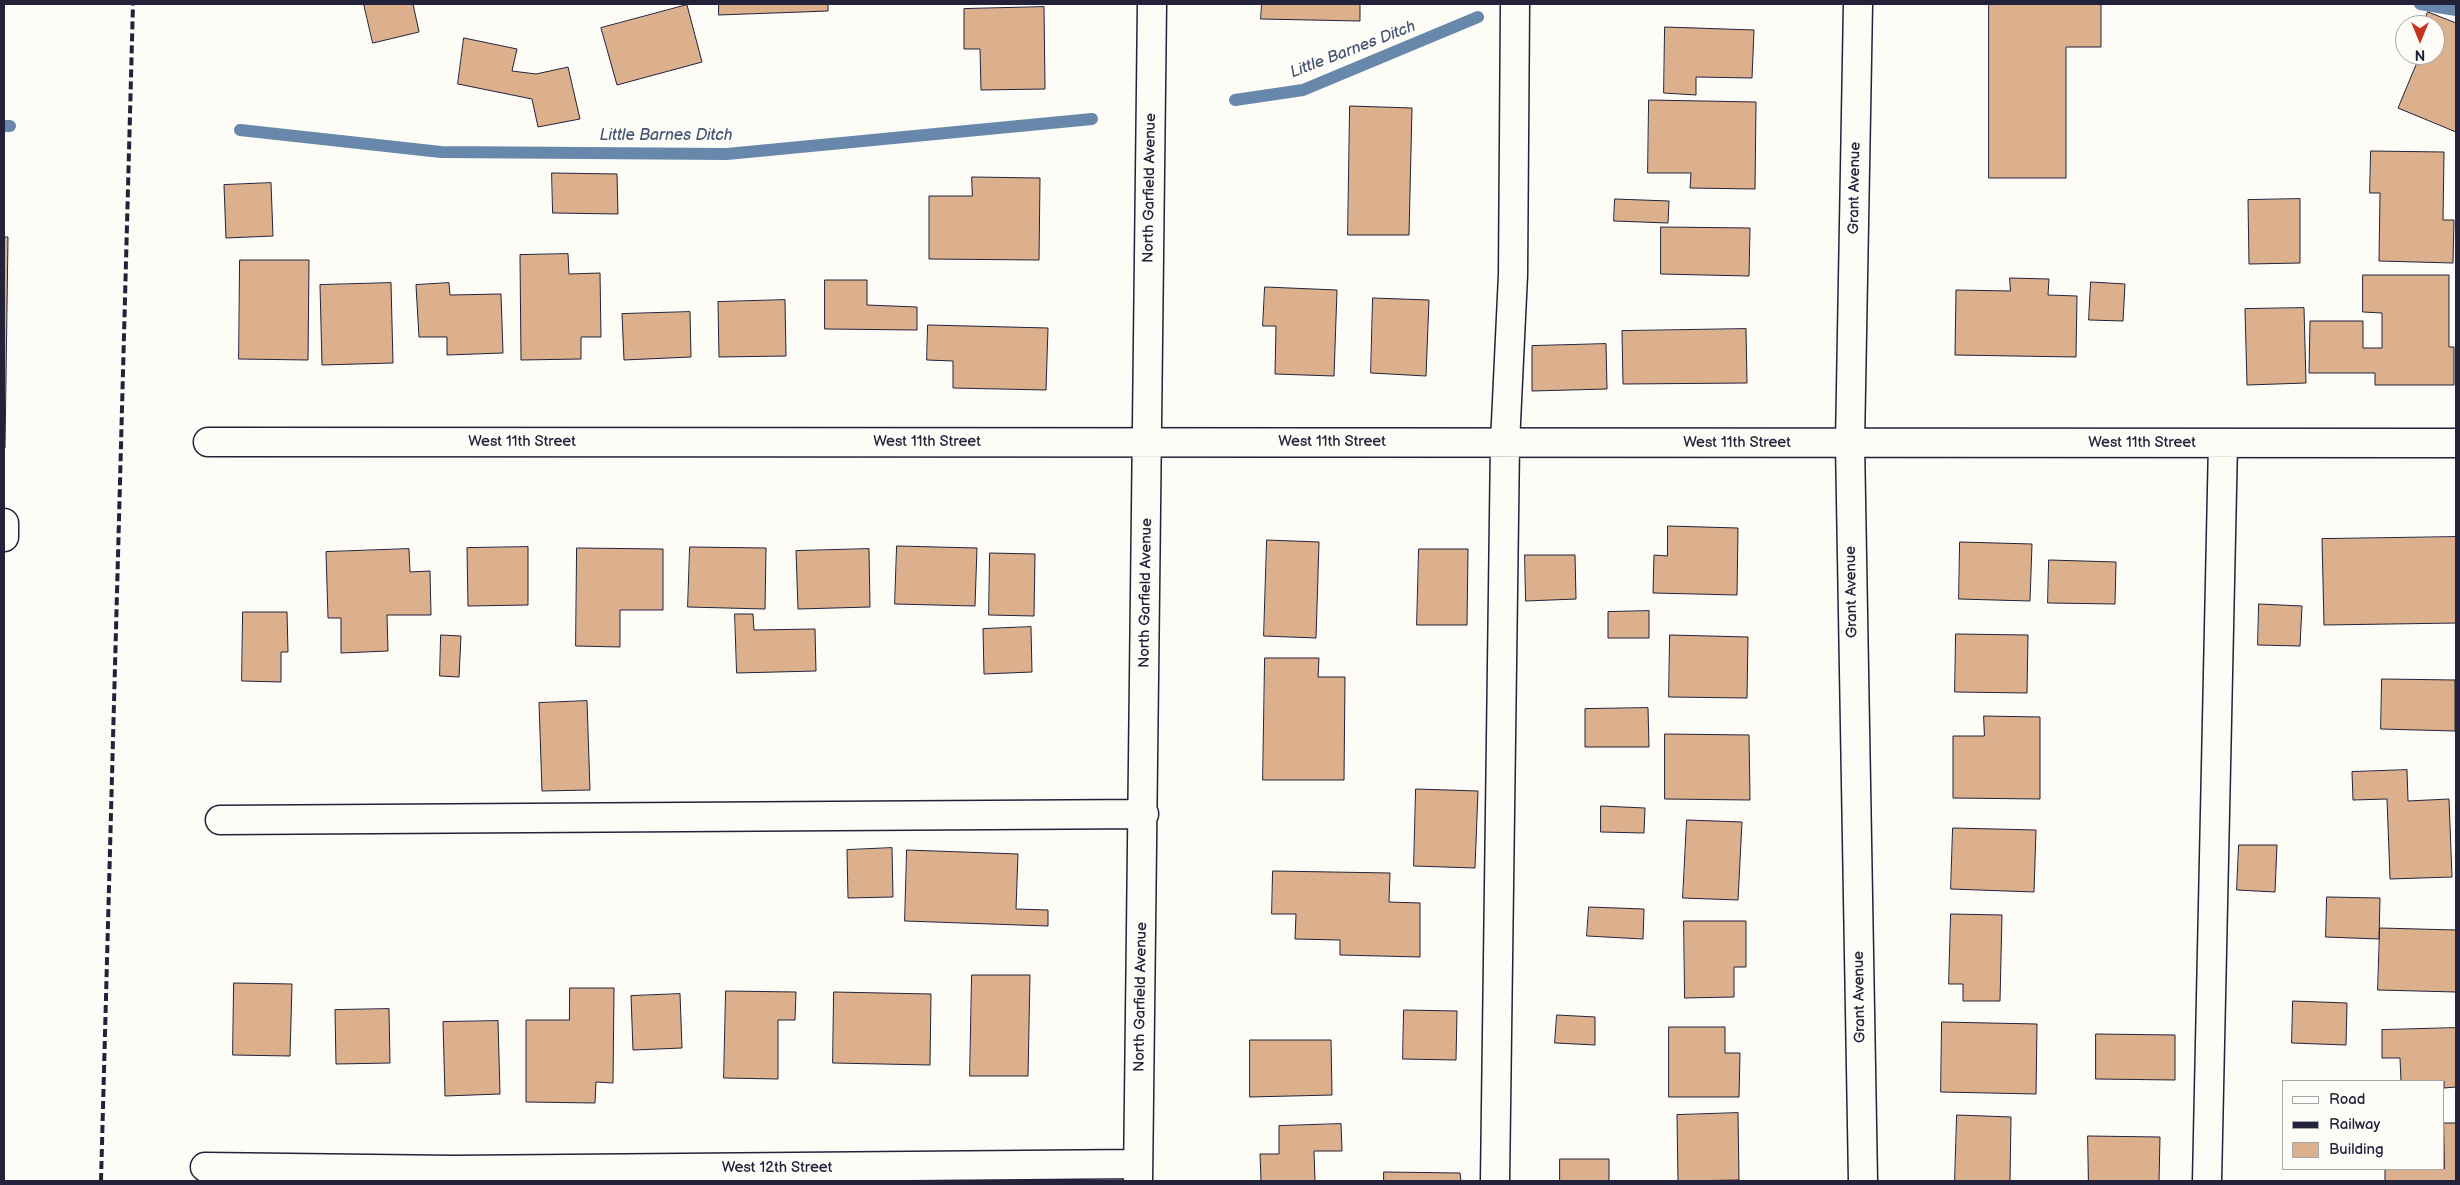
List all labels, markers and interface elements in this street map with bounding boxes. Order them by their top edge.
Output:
north arrow [2395,15,2445,65]
water label: Little Barnes Ditch [1288,17,1418,83]
text: N [2415,46,2425,63]
street label: North Garfield Avenue [1140,113,1160,263]
water label: Little Barnes Ditch [600,126,732,146]
street label: Grant Avenue [1845,142,1865,234]
street label: West 11th Street [468,433,576,451]
street label: West 11th Street [873,433,981,451]
street label: West 11th Street [1278,433,1386,451]
street label: West 11th Street [1683,434,1791,452]
street label: West 11th Street [2088,434,2196,452]
street label: North Garfield Avenue [1136,518,1156,668]
street label: Grant Avenue [1842,546,1862,638]
street label: North Garfield Avenue [1131,922,1151,1072]
street label: Grant Avenue [1850,951,1870,1043]
legend [2282,1080,2445,1170]
text: Road [2329,1090,2365,1109]
text: Railway [2329,1115,2380,1134]
text: Building [2329,1140,2384,1159]
street label: West 12th Street [722,1159,832,1177]

